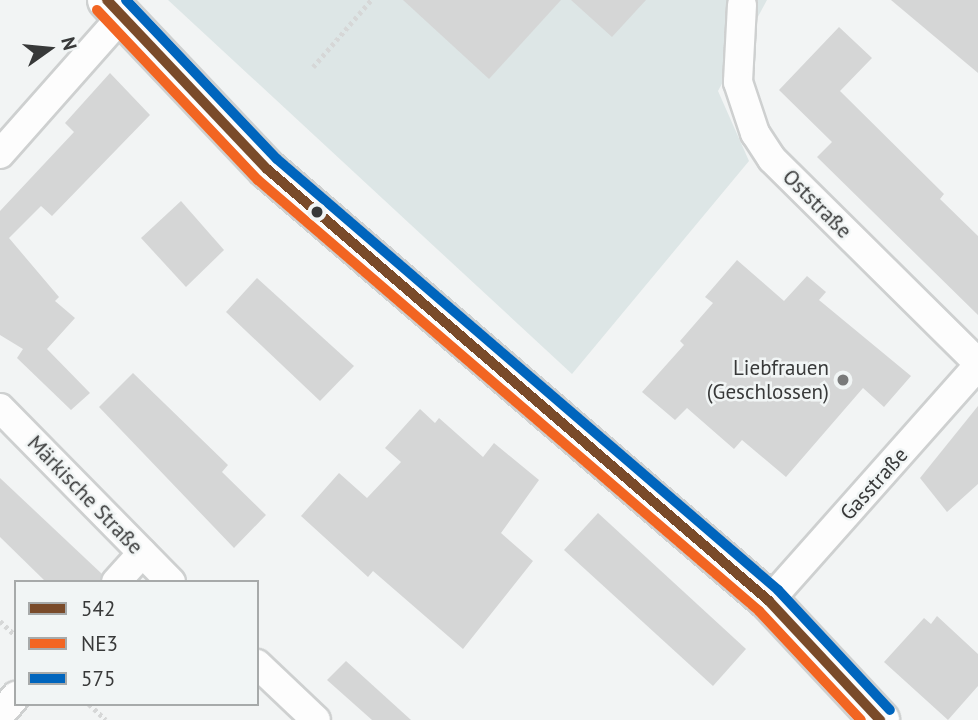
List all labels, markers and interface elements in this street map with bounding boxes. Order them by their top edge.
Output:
north arrow [14,14,84,84]
text: N [56,34,82,53]
street label: Oststraße [777,164,857,244]
unlabelled marker [310,205,324,219]
place label: Liebfrauen (Geschlossen) [707,355,829,405]
marker: Liebfrauen (Geschlossen) [835,372,851,388]
street label: Märkische Straße [22,431,148,559]
street label: Gasstraße [835,443,913,525]
legend [14,580,259,706]
text: 542 [81,595,115,622]
text: NE3 [81,630,118,657]
text: 575 [81,665,115,692]

